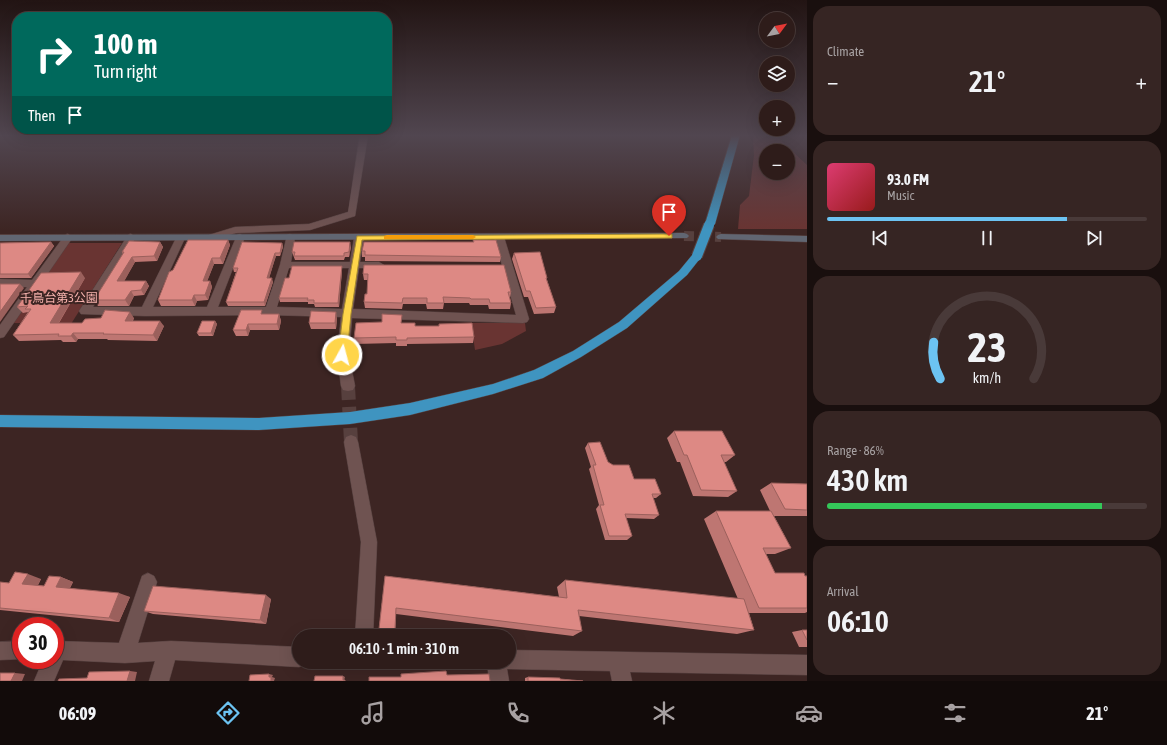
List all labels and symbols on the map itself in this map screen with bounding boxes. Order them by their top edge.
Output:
north arrow [759,12,795,48]
pin [652,195,686,236]
park label: 千鳥台第3公園 [20,291,98,305]
position arrow [321,334,363,376]
speed limit sign: 30 [12,617,64,669]

